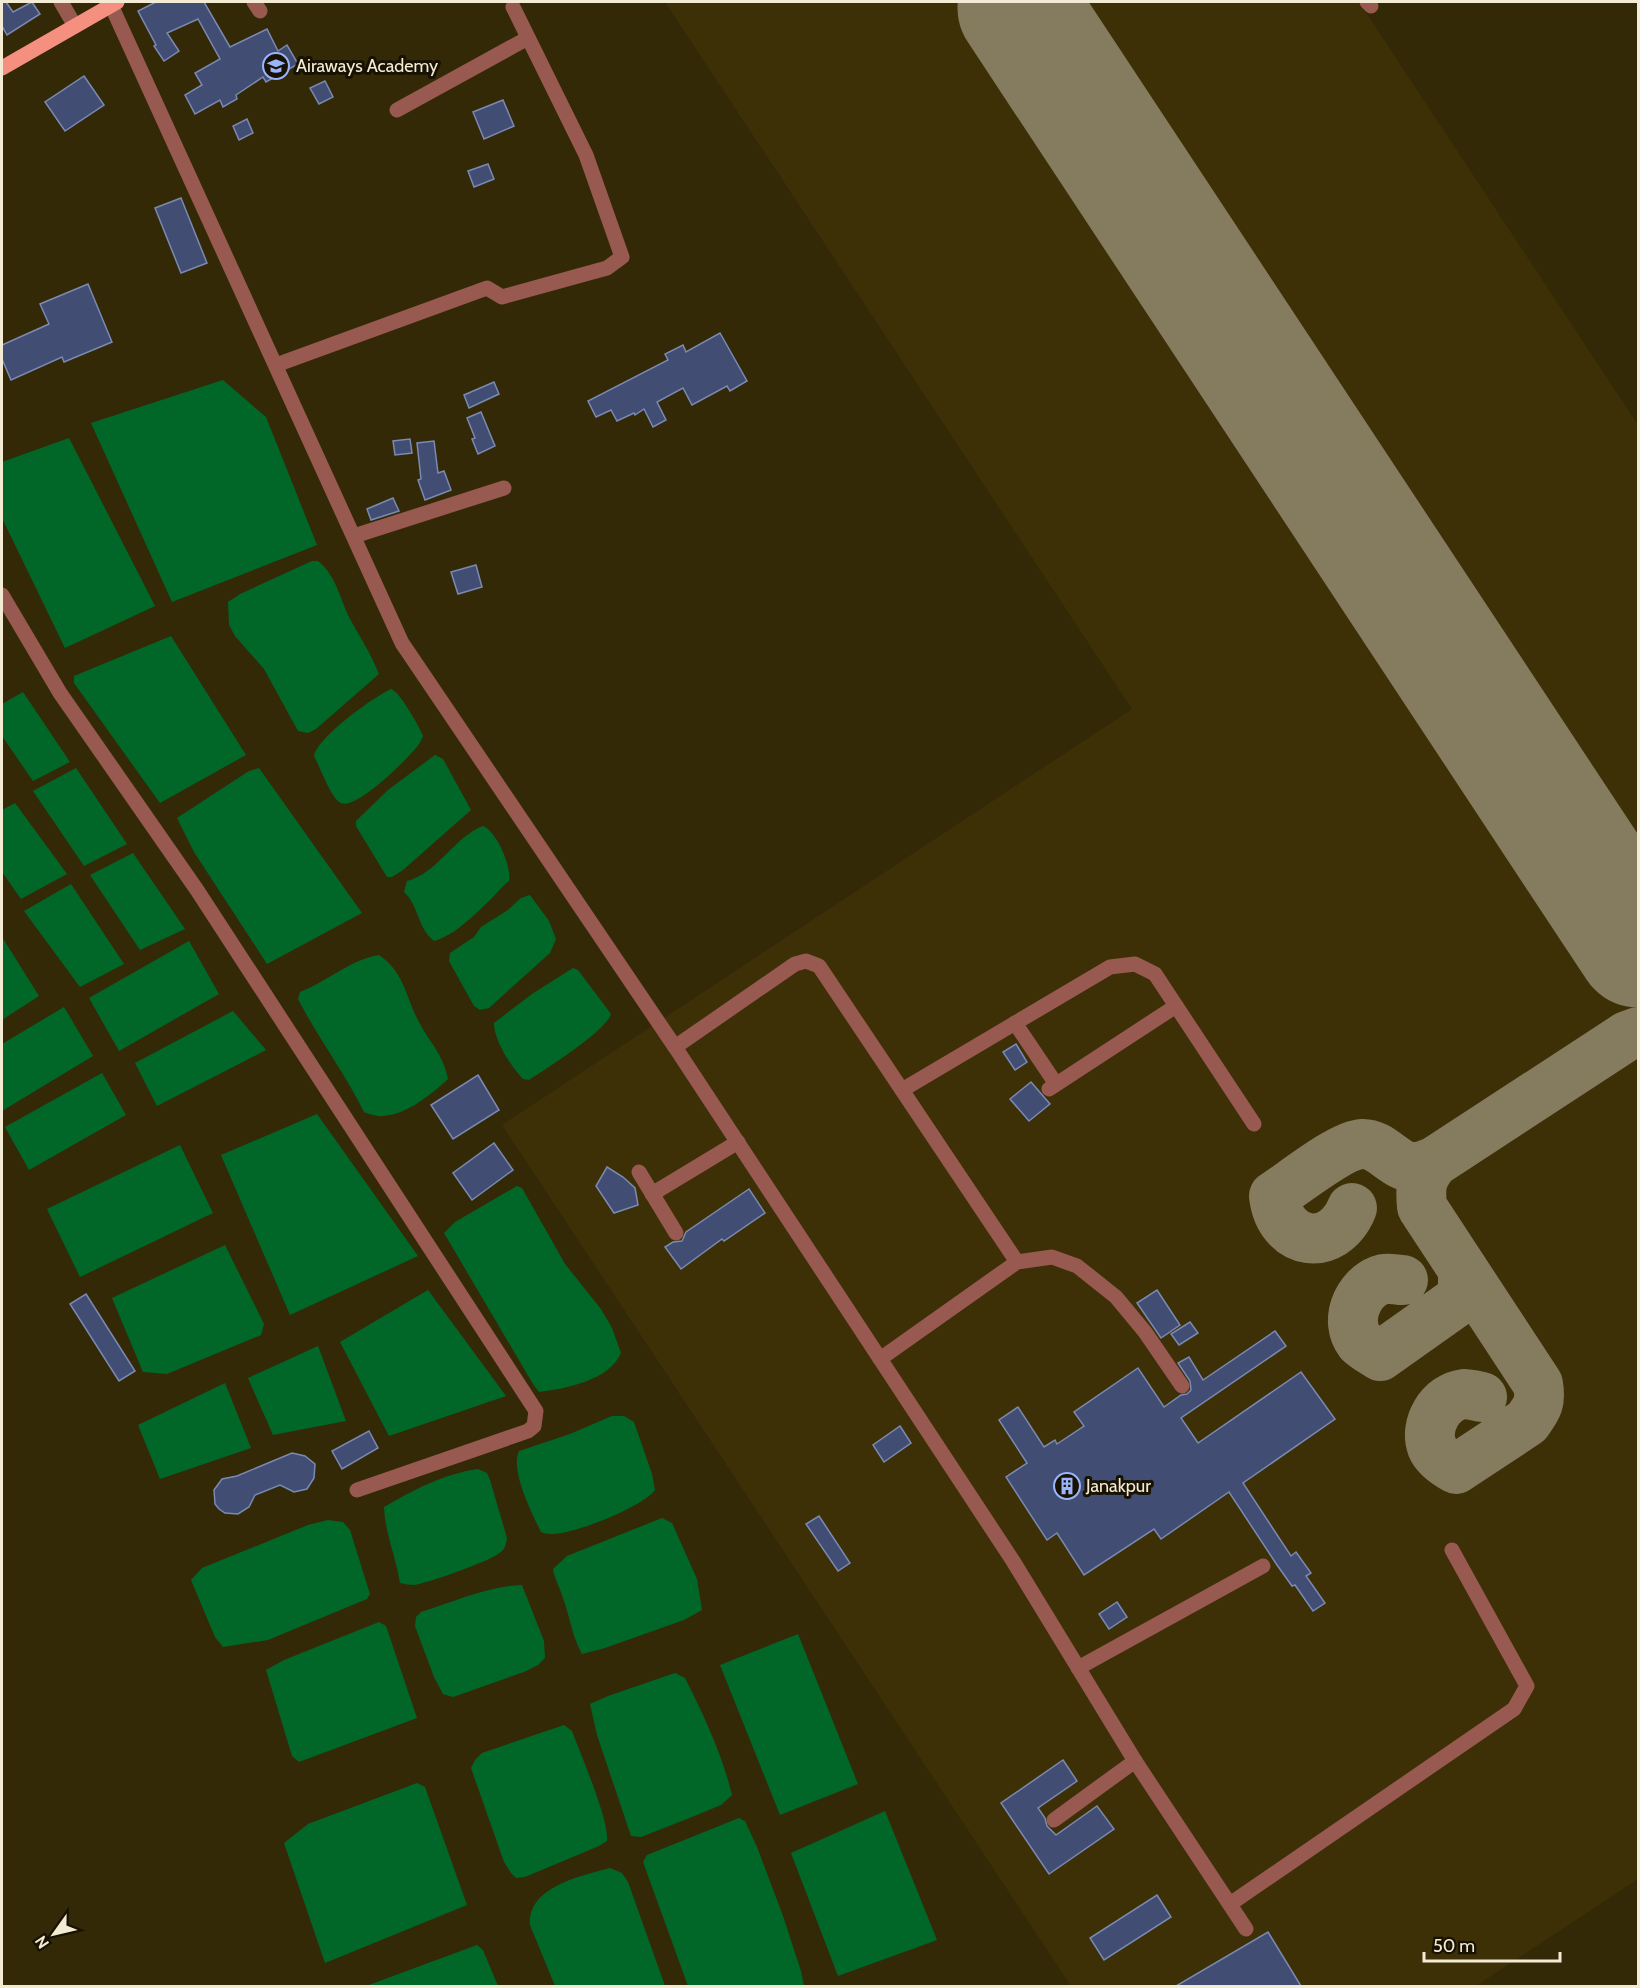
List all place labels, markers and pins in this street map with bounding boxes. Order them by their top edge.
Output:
school or university icon: Airaways Academy [261,51,291,81]
place label: Airaways Academy [296,55,438,77]
building icon: Janakpur [1052,1471,1082,1501]
place label: Janakpur [1085,1475,1151,1497]

